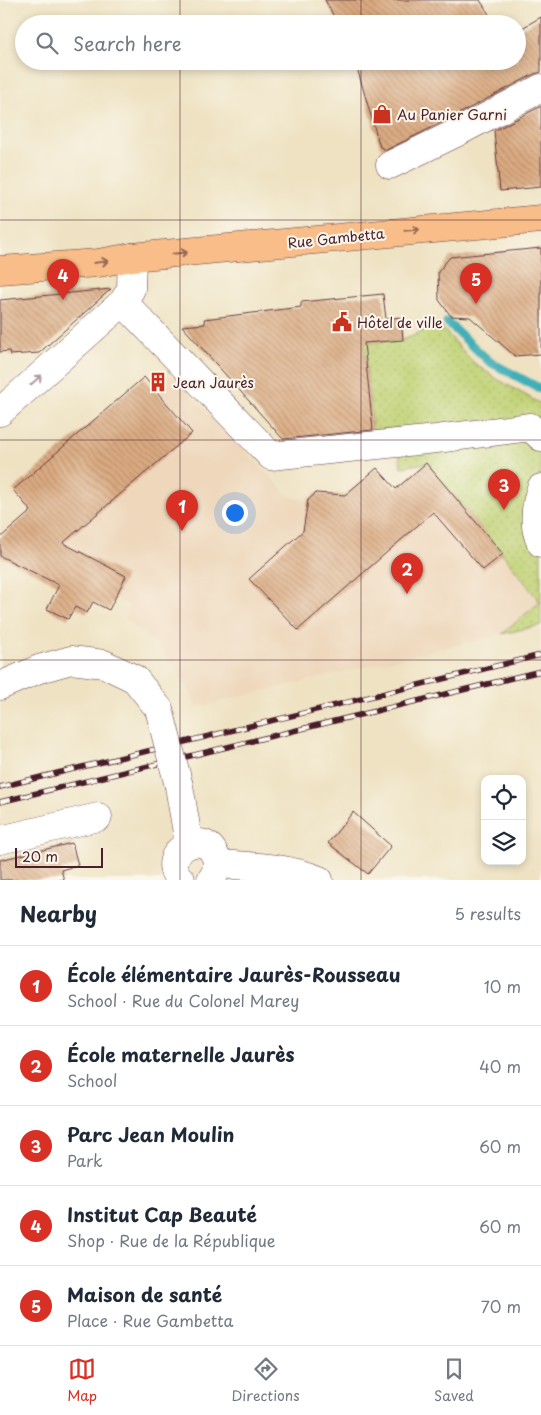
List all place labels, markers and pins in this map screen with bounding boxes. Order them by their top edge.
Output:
shop icon: Au Panier Garni [371,103,393,125]
place label: Au Panier Garni [397,104,507,125]
pin: 4 [47,259,79,300]
pin: 5 [460,263,492,304]
public building icon: Hôtel de ville [331,311,353,333]
place label: Hôtel de ville [357,312,443,333]
building icon: Jean Jaurès [147,371,169,393]
place label: Jean Jaurès [173,372,254,393]
pin: 3 [488,469,520,510]
pin: 1 [166,490,198,531]
pin: 2 [391,553,423,594]

